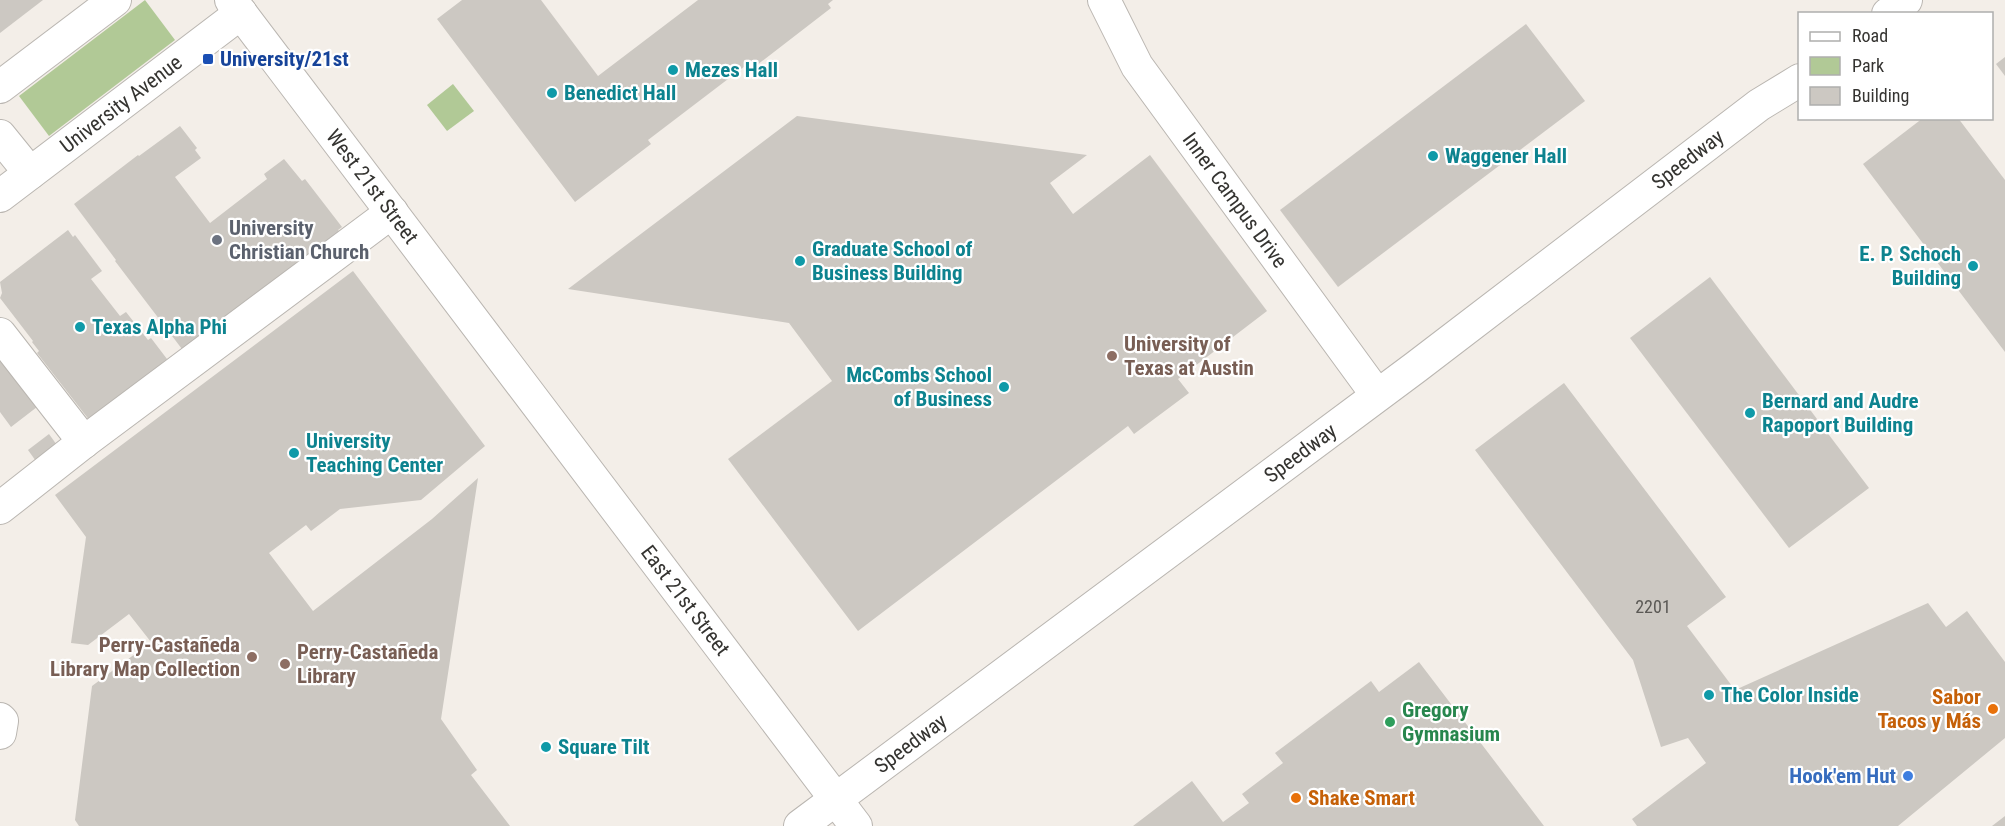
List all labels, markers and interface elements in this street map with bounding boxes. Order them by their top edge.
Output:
legend [1798,12,1993,120]
text: Road [1852,25,1888,46]
place label: University/21st [220,47,349,71]
street label: University Avenue [55,50,187,158]
marker: University/21st [201,52,215,66]
text: Park [1852,55,1884,76]
place label: Mezes Hall [685,58,778,82]
marker: Mezes Hall [666,63,680,77]
place label: Benedict Hall [564,81,676,105]
text: Building [1852,85,1909,106]
marker: Benedict Hall [545,86,559,100]
street label: Speedway [1647,124,1728,194]
street label: West 21st Street [321,125,423,248]
street label: Inner Campus Drive [1178,128,1292,273]
place label: Waggener Hall [1445,144,1567,168]
marker: Waggener Hall [1426,149,1440,163]
place label: University Christian Church [229,216,369,264]
marker: University Christian Church [210,233,224,247]
place label: Graduate School of Business Building [812,237,973,285]
place label: E. P. Schoch Building [1859,242,1961,290]
marker: Graduate School of Business Building [793,254,807,268]
marker: E. P. Schoch Building [1966,259,1980,273]
place label: Texas Alpha Phi [92,315,227,339]
marker: Texas Alpha Phi [73,320,87,334]
place label: University of Texas at Austin [1124,332,1254,380]
marker: University of Texas at Austin [1105,349,1119,363]
place label: McCombs School of Business [846,363,992,411]
marker: McCombs School of Business [997,380,1011,394]
place label: Bernard and Audre Rapoport Building [1762,389,1918,437]
marker: Bernard and Audre Rapoport Building [1743,406,1757,420]
street label: Speedway [1260,418,1341,488]
place label: University Teaching Center [306,429,443,477]
marker: University Teaching Center [287,446,301,460]
street label: East 21st Street [636,541,735,660]
house number: 2201 [1635,596,1671,617]
place label: Perry-Castañeda Library Map Collection [50,633,240,681]
place label: Perry-Castañeda Library [297,640,438,688]
marker: Perry-Castañeda Library Map Collection [245,650,259,664]
marker: Perry-Castañeda Library [278,657,292,671]
place label: The Color Inside [1721,683,1859,707]
place label: Sabor Tacos y Más [1877,685,1981,733]
marker: The Color Inside [1702,688,1716,702]
place label: Gregory Gymnasium [1402,698,1500,746]
marker: Sabor Tacos y Más [1986,702,2000,716]
street label: Speedway [870,709,952,778]
marker: Gregory Gymnasium [1383,715,1397,729]
place label: Square Tilt [558,735,649,759]
marker: Square Tilt [539,740,553,754]
place label: Hook'em Hut [1789,764,1896,788]
marker: Hook'em Hut [1901,769,1915,783]
place label: Shake Smart [1308,786,1415,810]
marker: Shake Smart [1289,791,1303,805]

